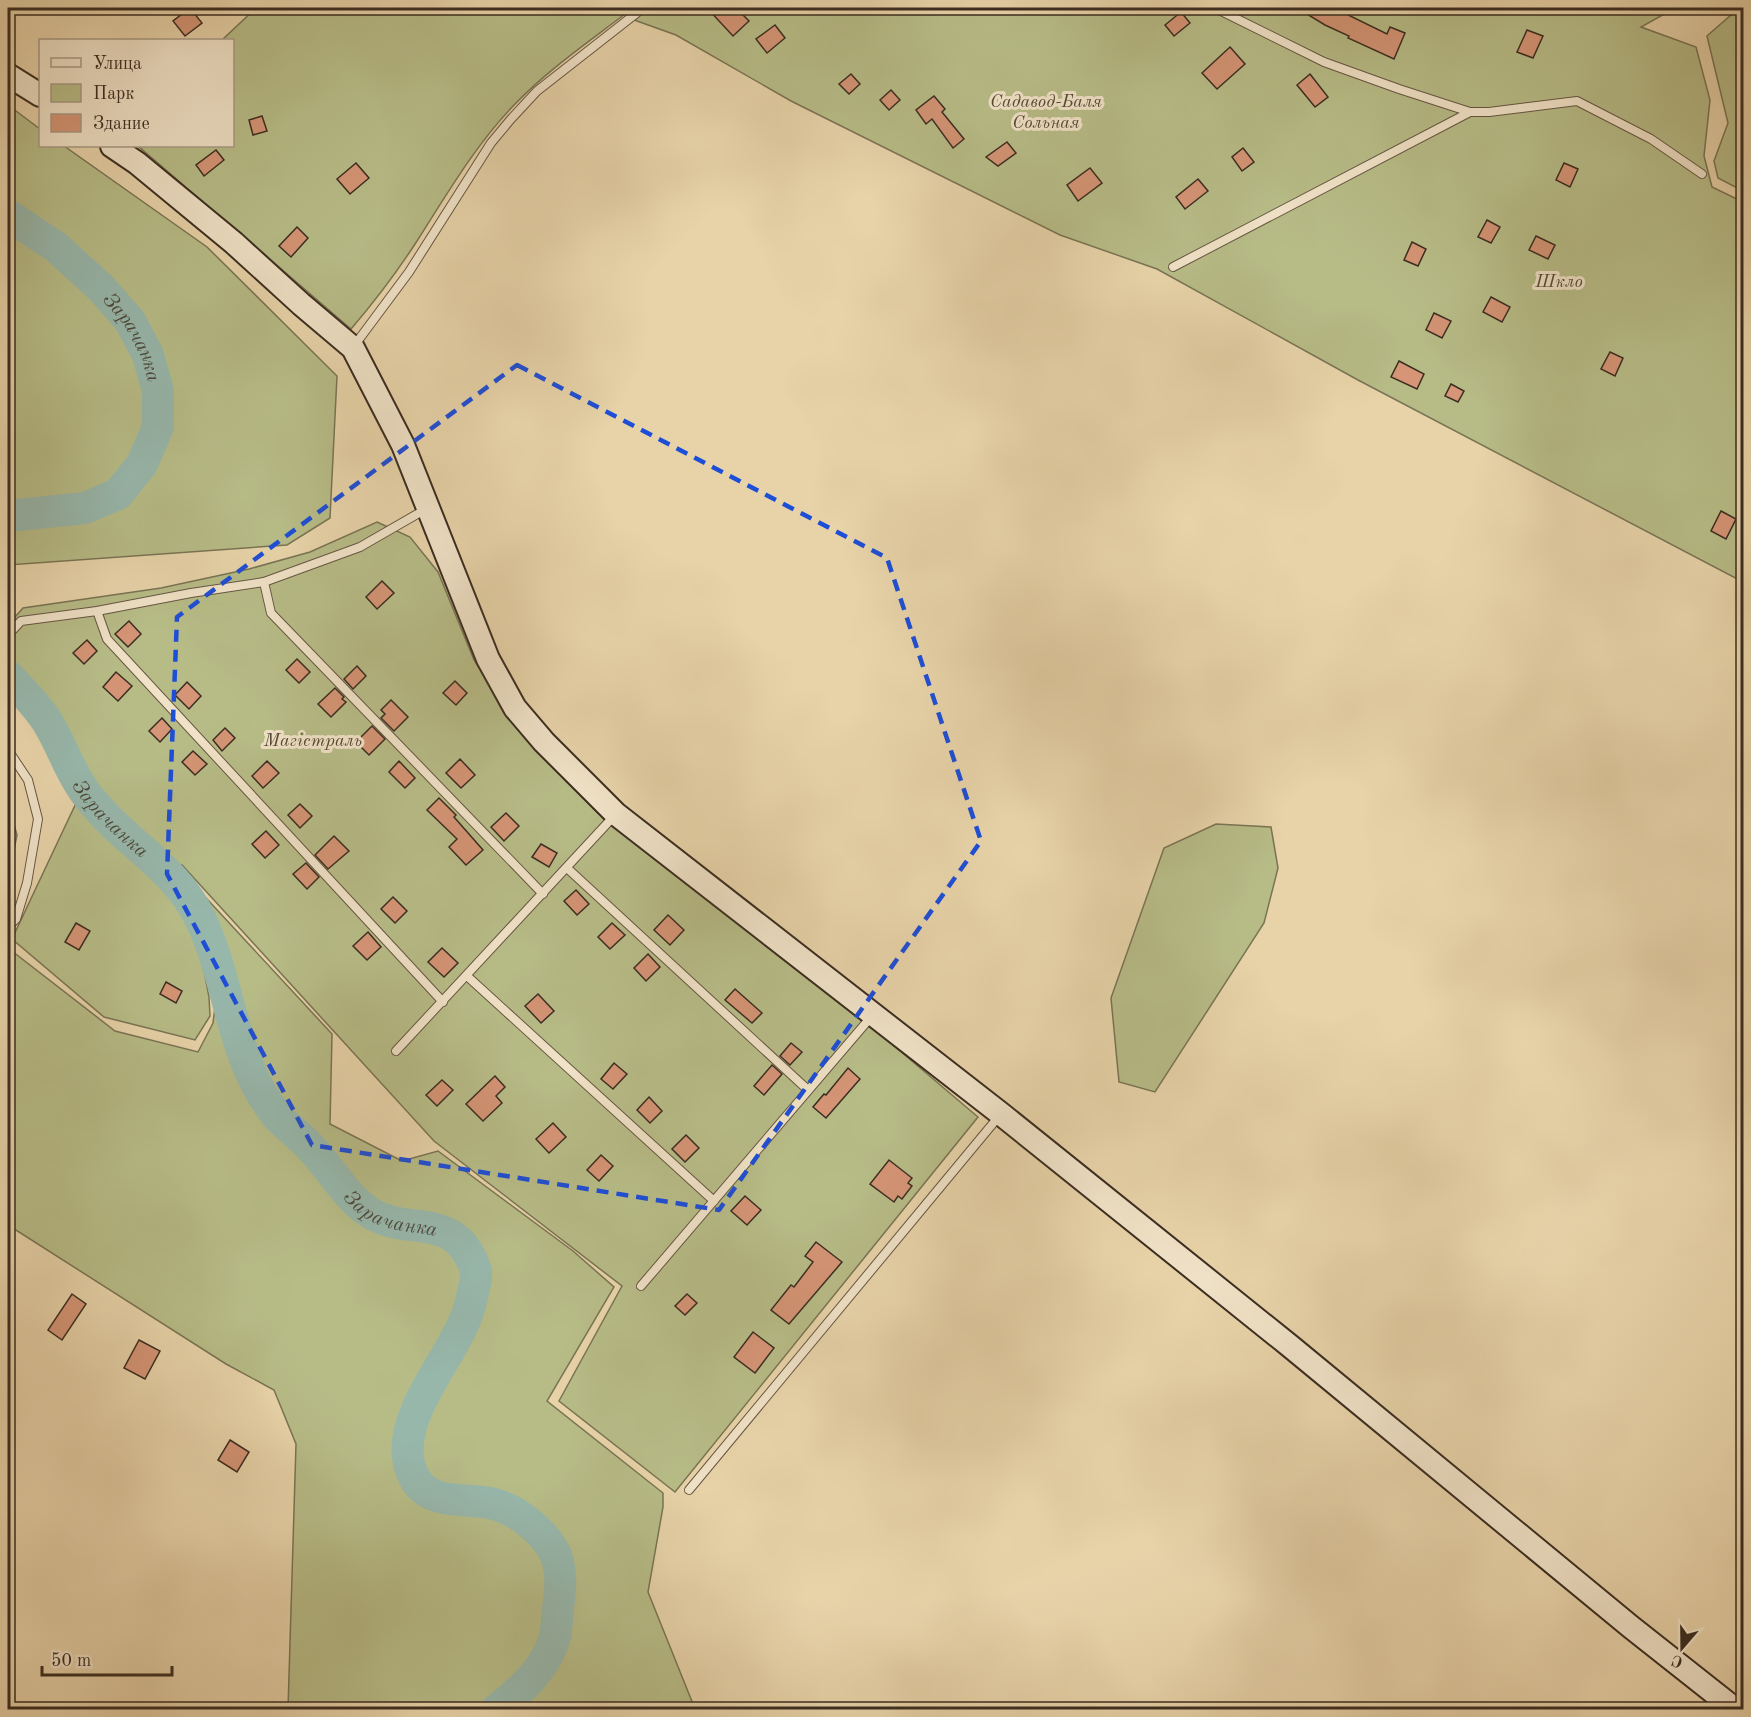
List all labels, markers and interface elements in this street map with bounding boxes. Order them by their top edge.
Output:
legend [39,39,234,147]
text: Улица [93,55,142,73]
text: Парк [93,85,134,103]
park label: Садавод-Баля Сольная [990,93,1102,132]
text: Здание [93,115,150,133]
park label: Шкло [1534,273,1583,291]
water label: Зарачанка [98,290,163,384]
park label: Магістраль [263,732,362,750]
water label: Зарачанка [67,777,152,863]
water label: Зарачанка [339,1187,439,1241]
north arrow [1652,1618,1712,1678]
scale bar [42,1639,172,1677]
text: С [1670,1651,1685,1670]
text: 50 m [51,1652,91,1670]

